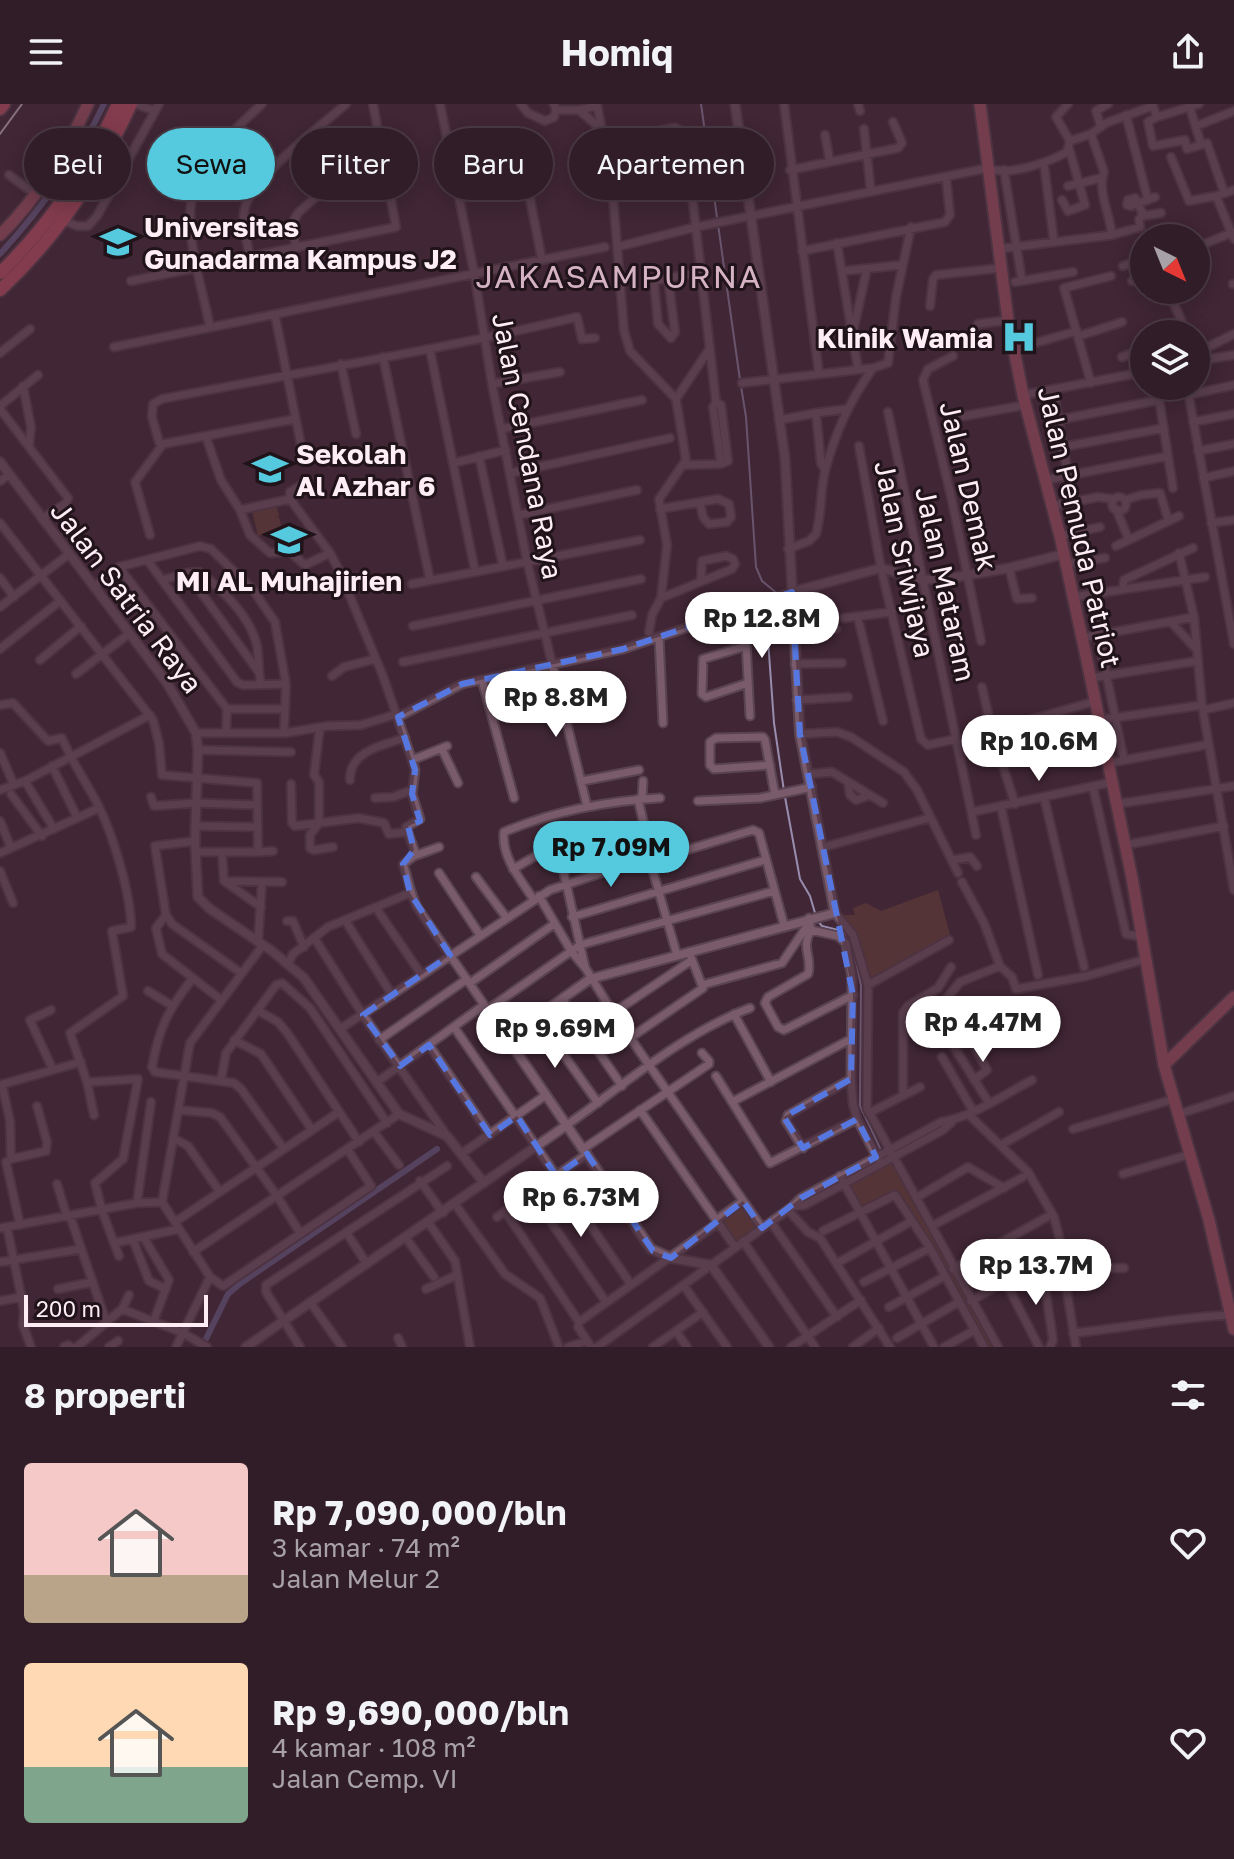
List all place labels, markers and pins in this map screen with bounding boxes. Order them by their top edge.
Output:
place label: Universitas Gunadarma Kampus J2 [144,210,457,275]
school or university icon: Universitas Gunadarma Kampus J2 [99,223,137,261]
hospital icon: Klinik Wamia [1000,318,1038,356]
place label: Klinik Wamia [817,321,993,354]
place label: Sekolah Al Azhar 6 [296,437,436,502]
school or university icon: Sekolah Al Azhar 6 [251,450,289,488]
school or university icon: MI AL Muhajirien [270,521,308,559]
place label: MI AL Muhajirien [176,564,402,597]
pin: Rp 12.8M [679,592,845,660]
pin: Rp 8.8M [482,671,630,739]
pin: Rp 10.6M [956,715,1122,783]
pin: Rp 7.09M [528,821,694,889]
pin: Rp 4.47M [900,996,1066,1064]
pin: Rp 9.69M [472,1002,638,1070]
pin: Rp 6.73M [498,1171,664,1239]
pin: Rp 13.7M [953,1239,1119,1307]

